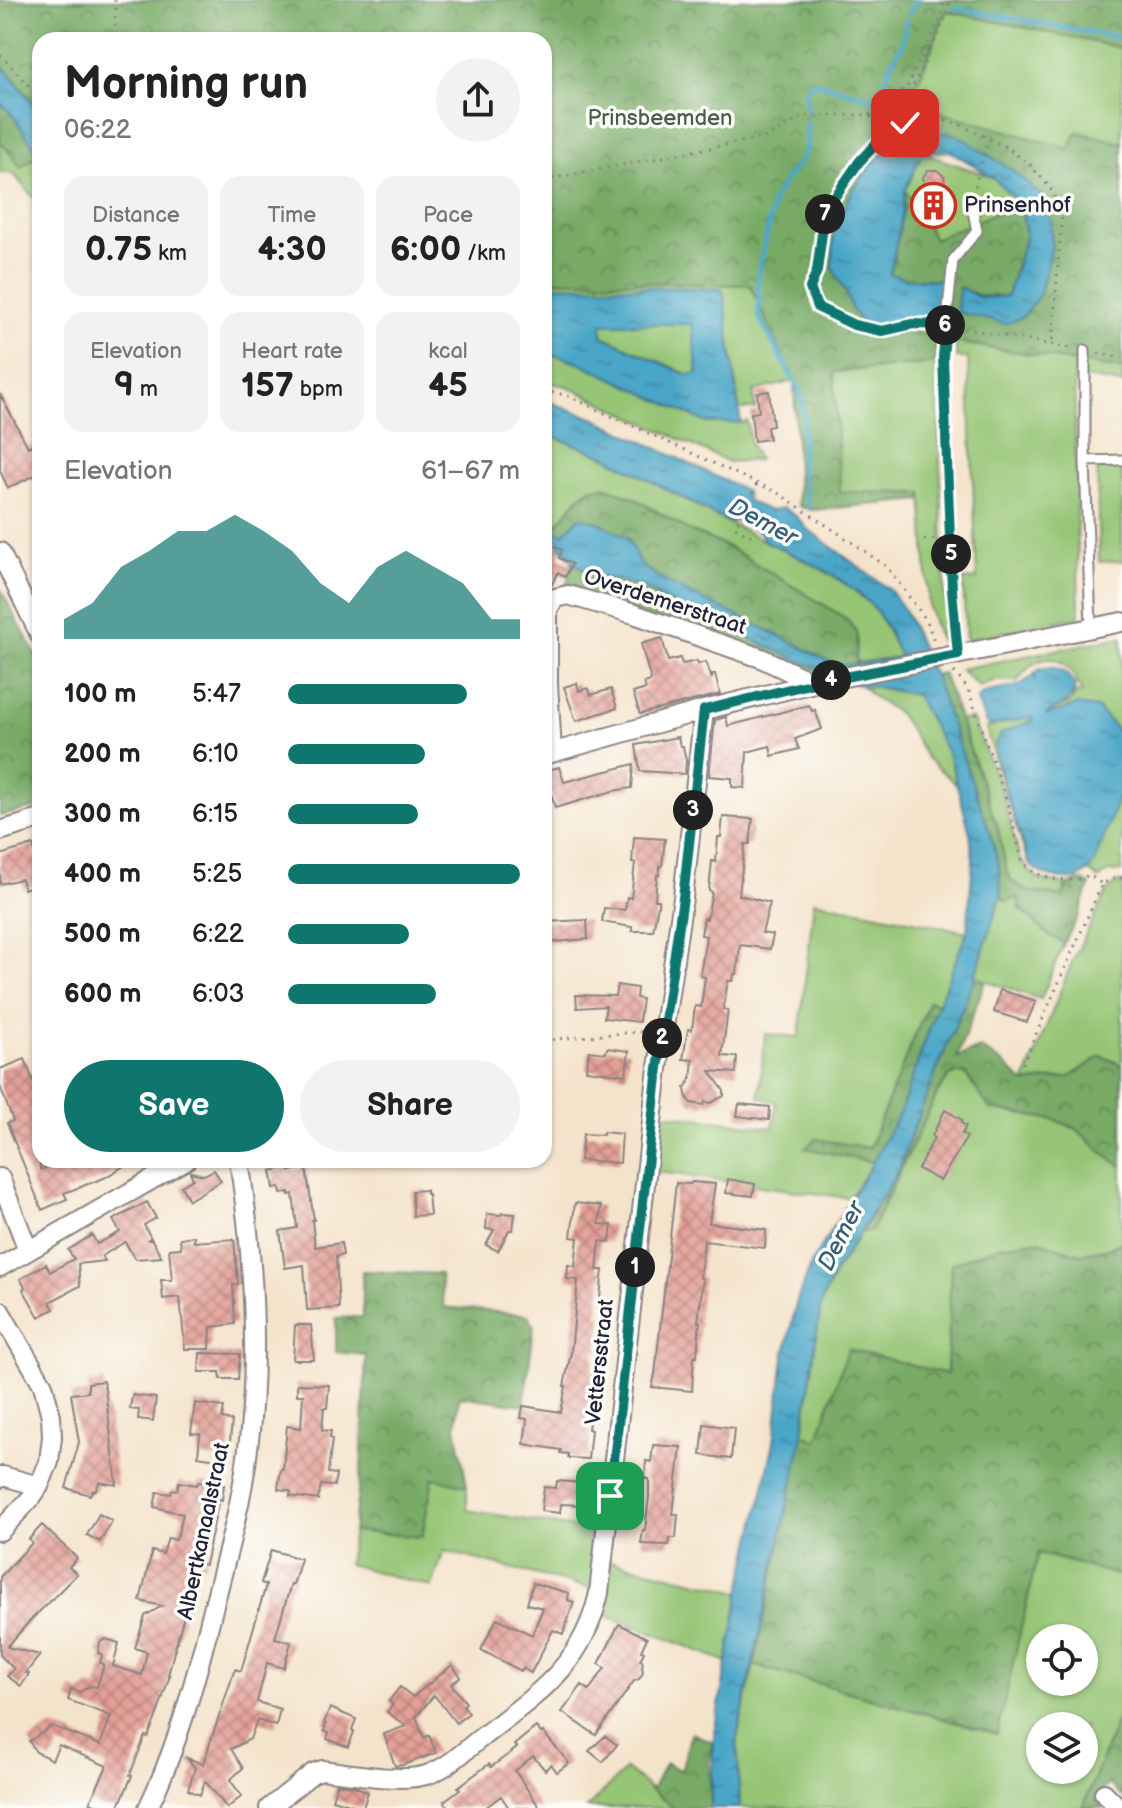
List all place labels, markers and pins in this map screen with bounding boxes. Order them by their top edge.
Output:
pin [871,89,939,157]
building icon: Prinsenhof [909,181,957,229]
place label: Prinsenhof [964,192,1071,219]
pin: 7 [805,194,845,234]
pin: 6 [925,305,965,345]
pin: 5 [931,534,971,574]
pin: 4 [811,660,851,700]
pin: 3 [673,790,713,830]
pin: 2 [642,1018,682,1058]
pin: 1 [615,1247,655,1287]
pin [576,1462,644,1530]

